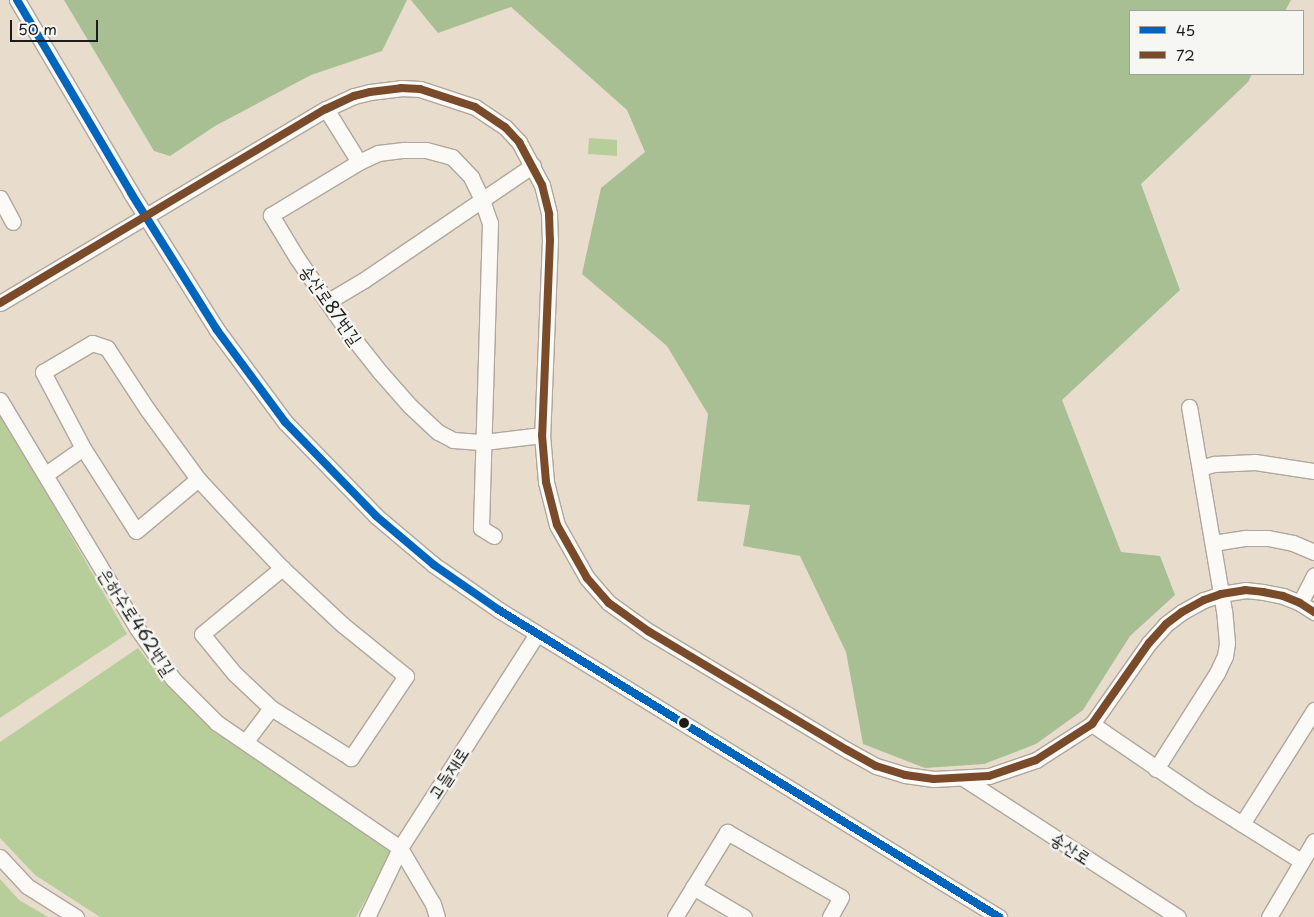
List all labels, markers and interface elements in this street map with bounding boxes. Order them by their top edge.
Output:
scale bar [12,10,100,42]
legend [1129,10,1304,75]
text: 50 m [18,17,57,40]
text: 45 [1176,18,1195,41]
text: 72 [1176,43,1195,66]
street label: 송산로87번길 [295,261,367,349]
street label: 은하수로462번길 [94,564,180,680]
unlabelled marker [679,718,689,728]
street label: 고들재로 [423,743,473,803]
street label: 송산로 [1047,827,1095,869]

